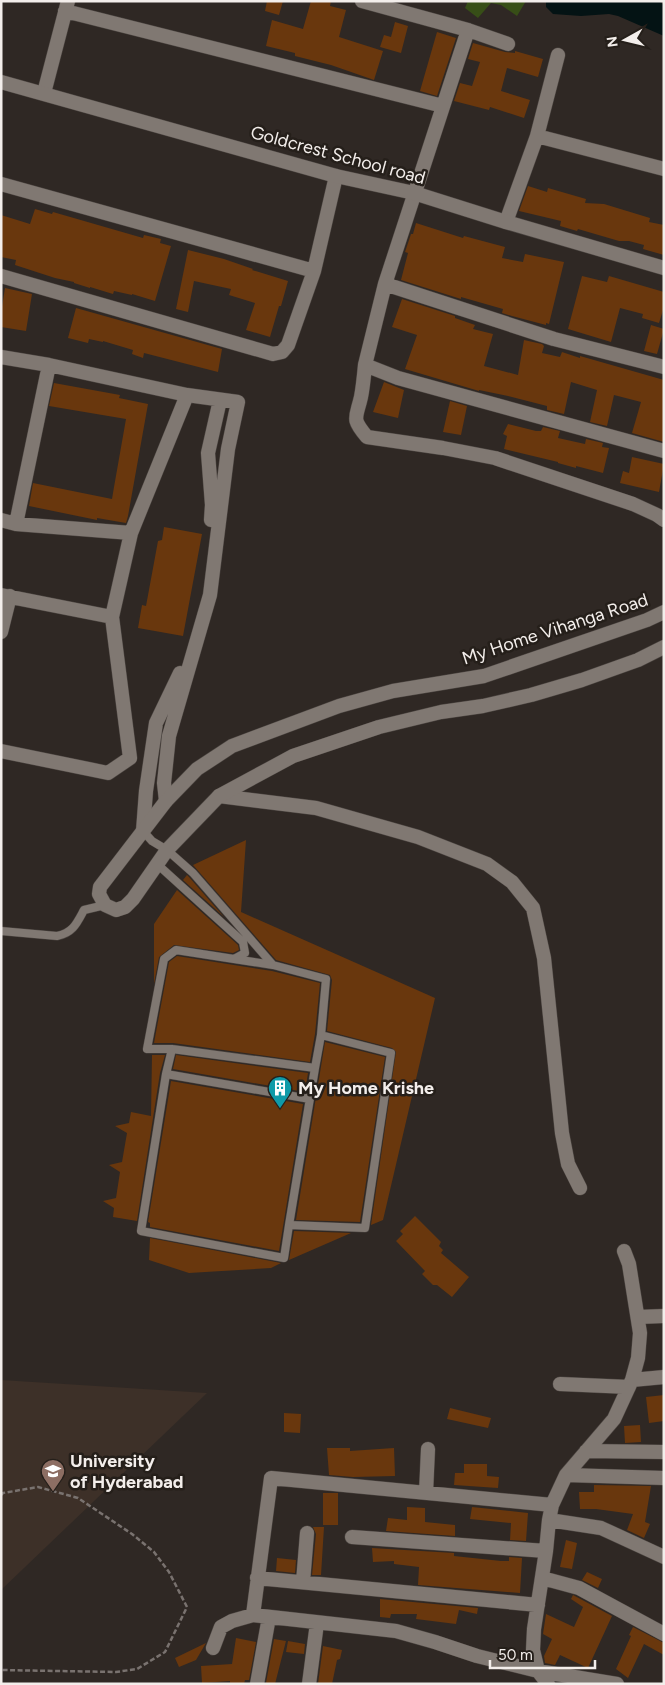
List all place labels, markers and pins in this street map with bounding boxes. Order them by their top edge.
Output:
building icon: My Home Krishe [267,1075,293,1109]
place label: My Home Krishe [298,1077,434,1099]
place label: University of Hyderabad [70,1450,184,1493]
school or university icon: University of Hyderabad [40,1458,66,1492]

